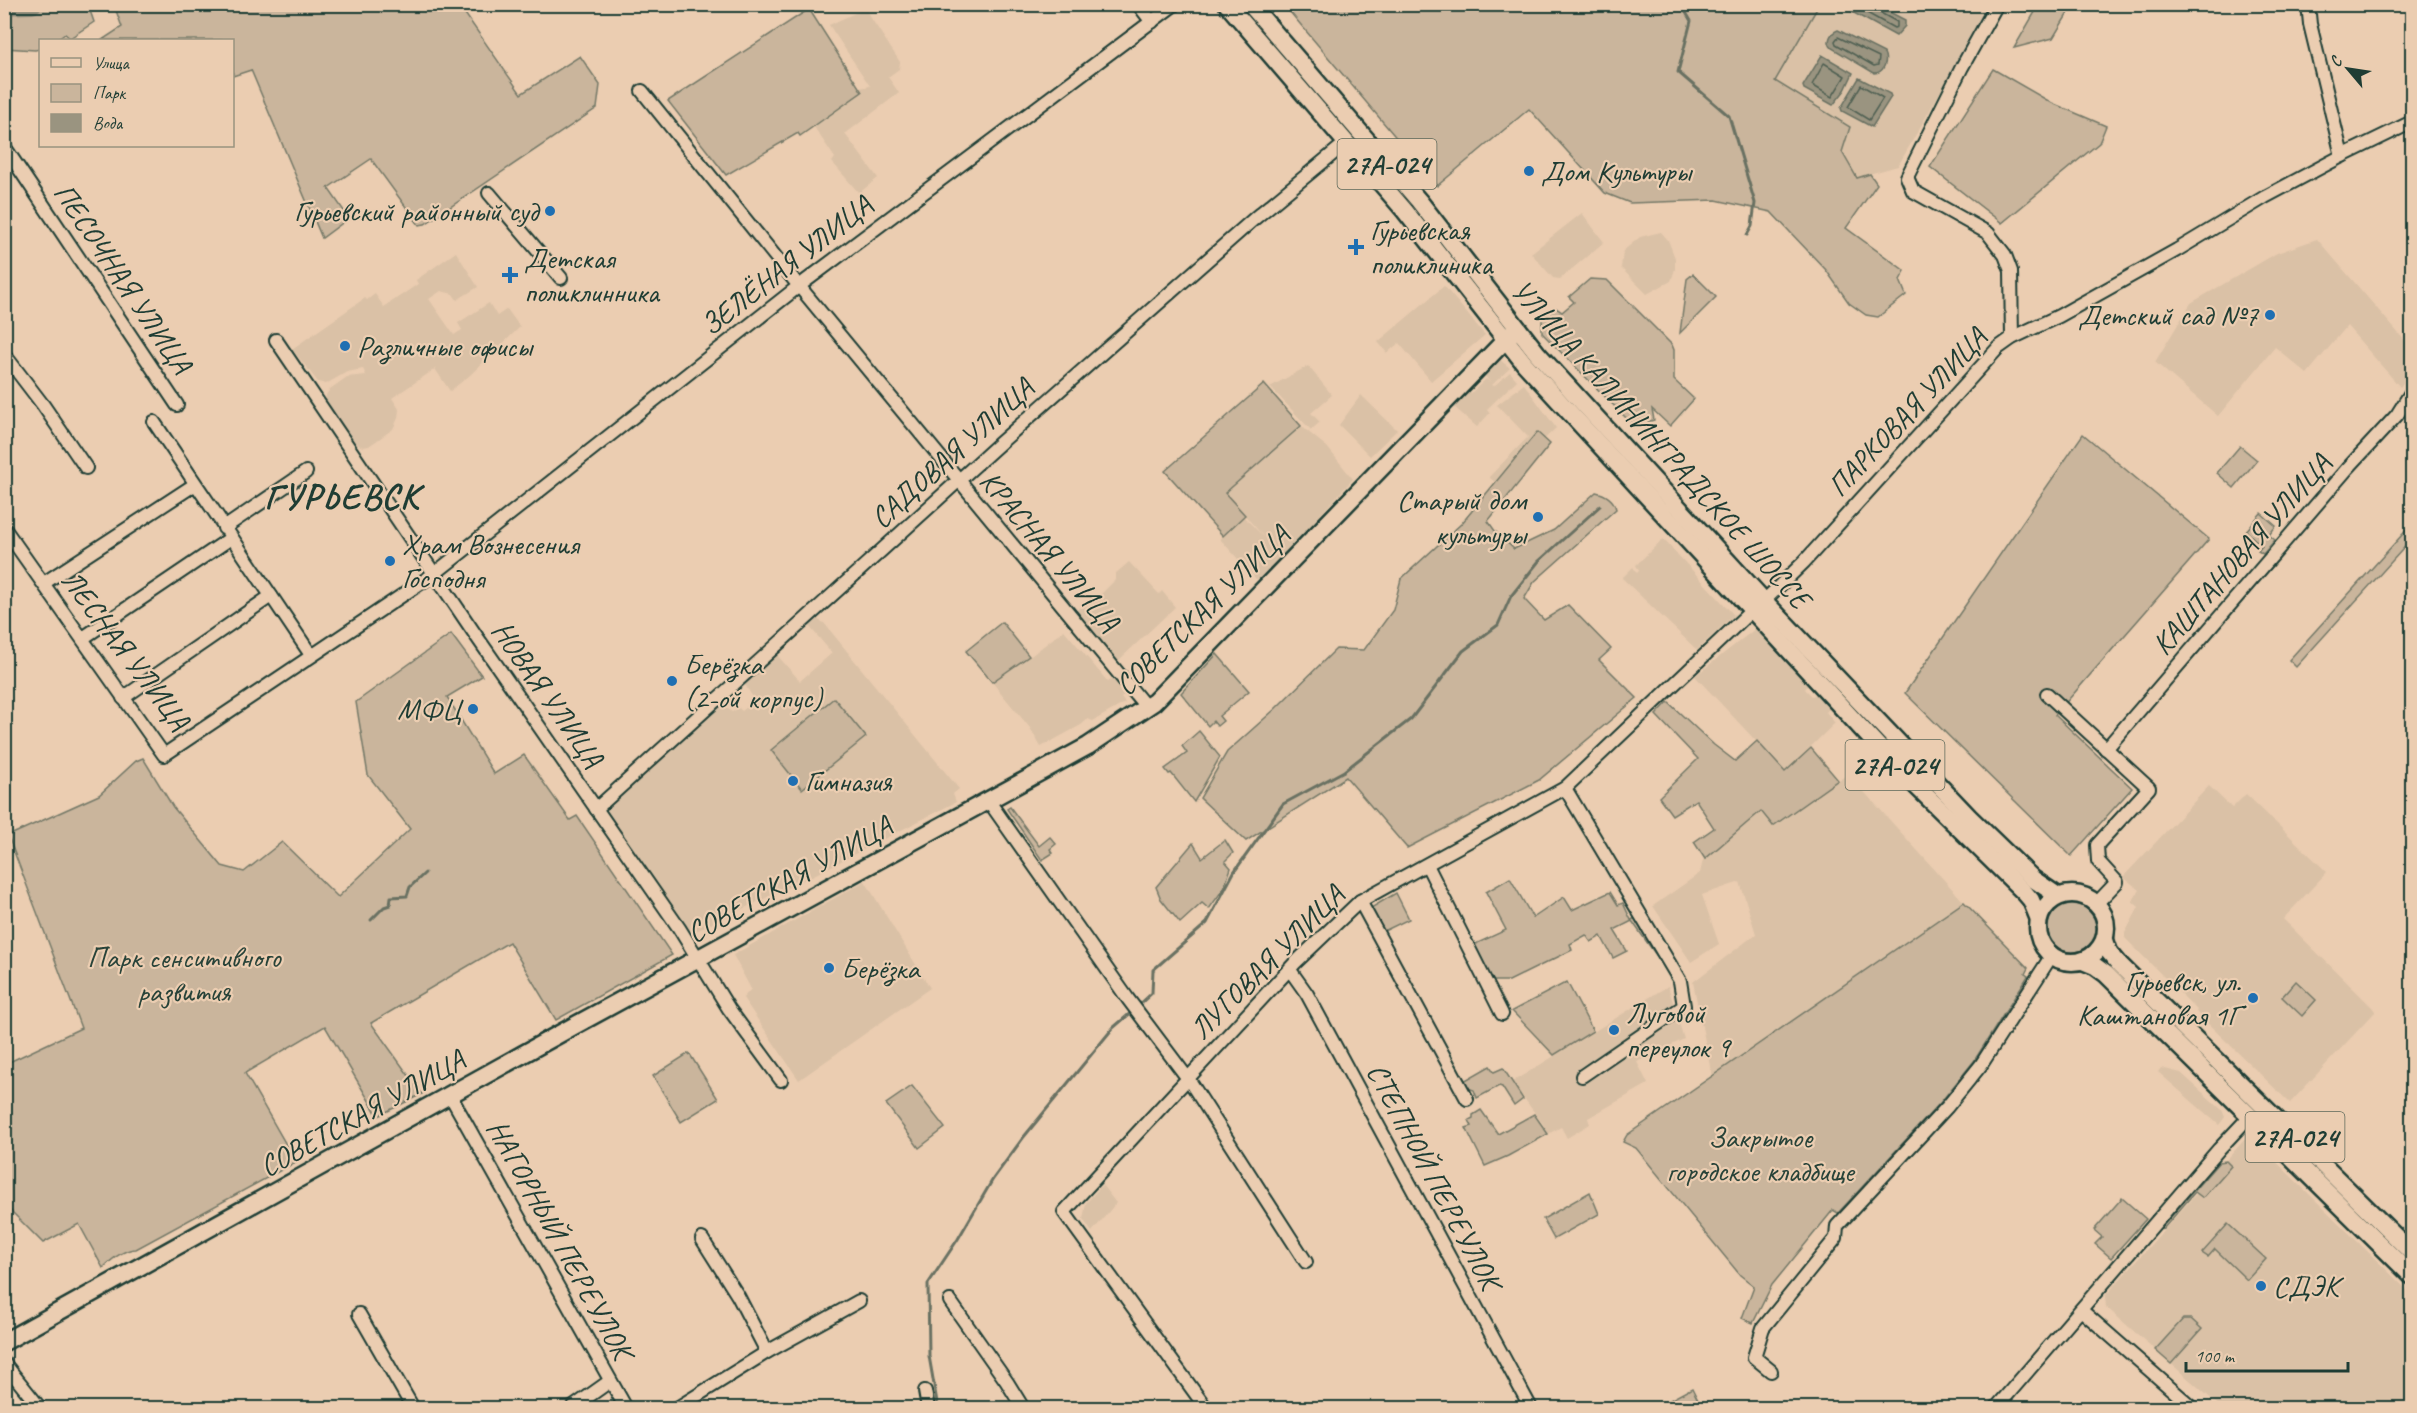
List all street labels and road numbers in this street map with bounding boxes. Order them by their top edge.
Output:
road number: 27А-024 [1338,139,1436,189]
street label: ПЕСОЧНАЯ УЛИЦА [45,175,202,382]
street label: ЗЕЛЁНАЯ УЛИЦА [693,186,880,344]
street label: УЛИЦА КАЛИНИНГРАДСКОЕ ШОССЕ [1503,272,1821,619]
street label: ПАРКОВАЯ УЛИЦА [1819,318,1996,504]
street label: САДОВАЯ УЛИЦА [862,368,1043,536]
street label: КАШТАНОВАЯ УЛИЦА [2143,445,2340,663]
street label: КРАСНАЯ УЛИЦА [971,463,1129,640]
street label: СОВЕТСКАЯ УЛИЦА [1107,516,1299,703]
street label: ЛЕСНАЯ УЛИЦА [53,562,199,738]
street label: НОВАЯ УЛИЦА [483,613,613,776]
road number: 27А-024 [1846,740,1944,790]
street label: СОВЕТСКАЯ УЛИЦА [680,806,900,951]
street label: ЛУГОВАЯ УЛИЦА [1182,875,1354,1047]
street label: СОВЕТСКАЯ УЛИЦА [253,1040,473,1185]
street label: СТЕПНОЙ ПЕРЕУЛОК [1358,1056,1512,1301]
road number: 27А-024 [2246,1112,2344,1162]
street label: НАГОРНЫЙ ПЕРЕУЛОК [478,1113,644,1371]

